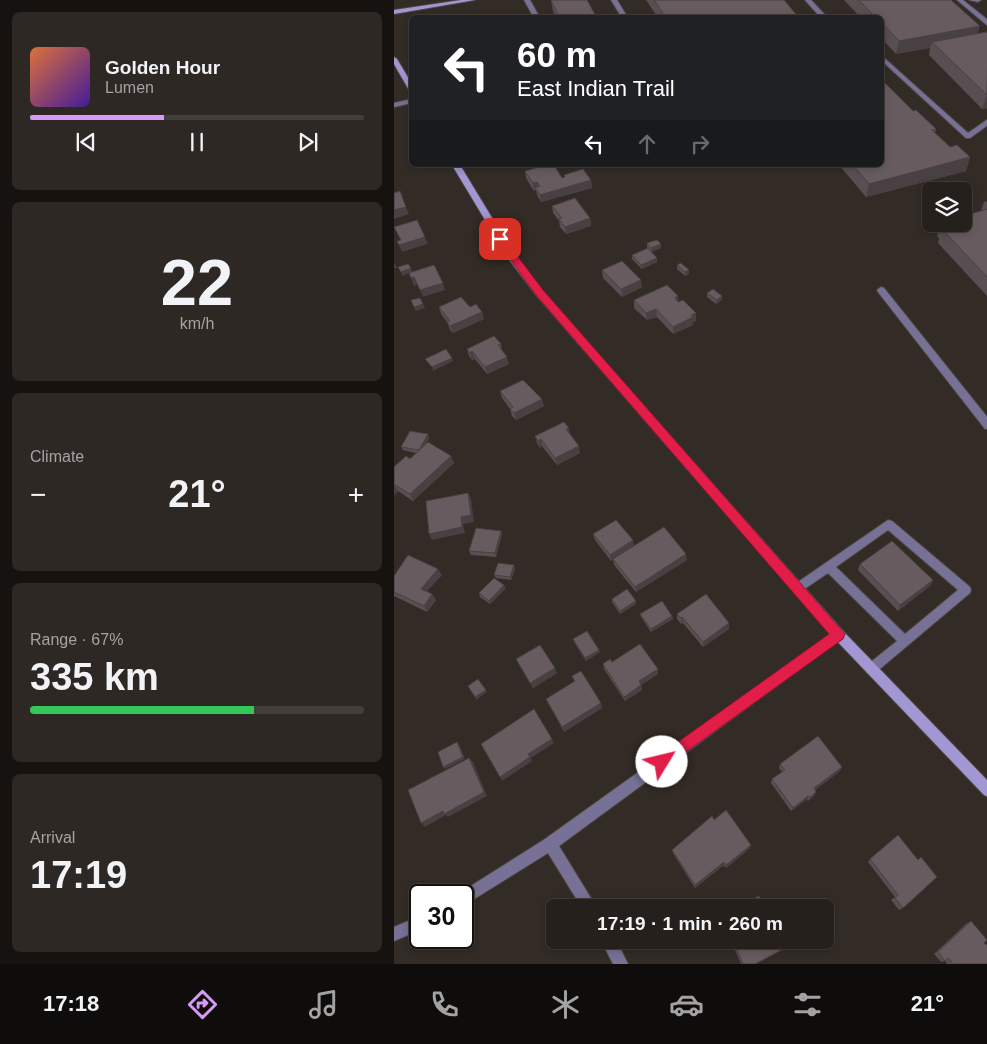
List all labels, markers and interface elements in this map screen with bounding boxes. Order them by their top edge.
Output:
icon: left [434,35,499,100]
text: 60 m [517,35,597,74]
text: Golden Hour [105,57,220,78]
text: East Indian Trail [517,76,675,101]
text: Lumen [105,79,154,96]
icon: previous [72,128,100,156]
icon: pause [183,128,211,156]
icon: next [294,128,322,156]
icon: left [580,130,608,158]
icon: ahead [633,130,661,158]
icon: right [686,130,714,158]
map controls [922,182,972,232]
button: layers [922,182,972,232]
pin [479,218,521,260]
icon: arrive [486,225,514,253]
text: 22 [161,246,233,319]
text: km/h [180,315,214,332]
text: Climate [30,448,84,465]
text: 21° [168,473,226,515]
text: − [30,479,46,510]
text: + [348,479,364,510]
text: Range · 67% [30,631,123,648]
text: 335 km [30,656,159,698]
position arrow [635,735,687,787]
text: Arrival [30,829,75,846]
text: 17:19 [30,854,127,896]
speed limit sign: 30 [409,884,474,949]
text: 17:19 · 1 min · 260 m [597,913,783,934]
icon: directions [185,987,220,1022]
icon: music [306,987,341,1022]
icon: phone [427,987,462,1022]
icon: climate [548,987,583,1022]
icon: car [669,987,704,1022]
icon: filters [790,987,825,1022]
text: 17:18 [43,991,99,1016]
text: 21° [911,991,944,1016]

